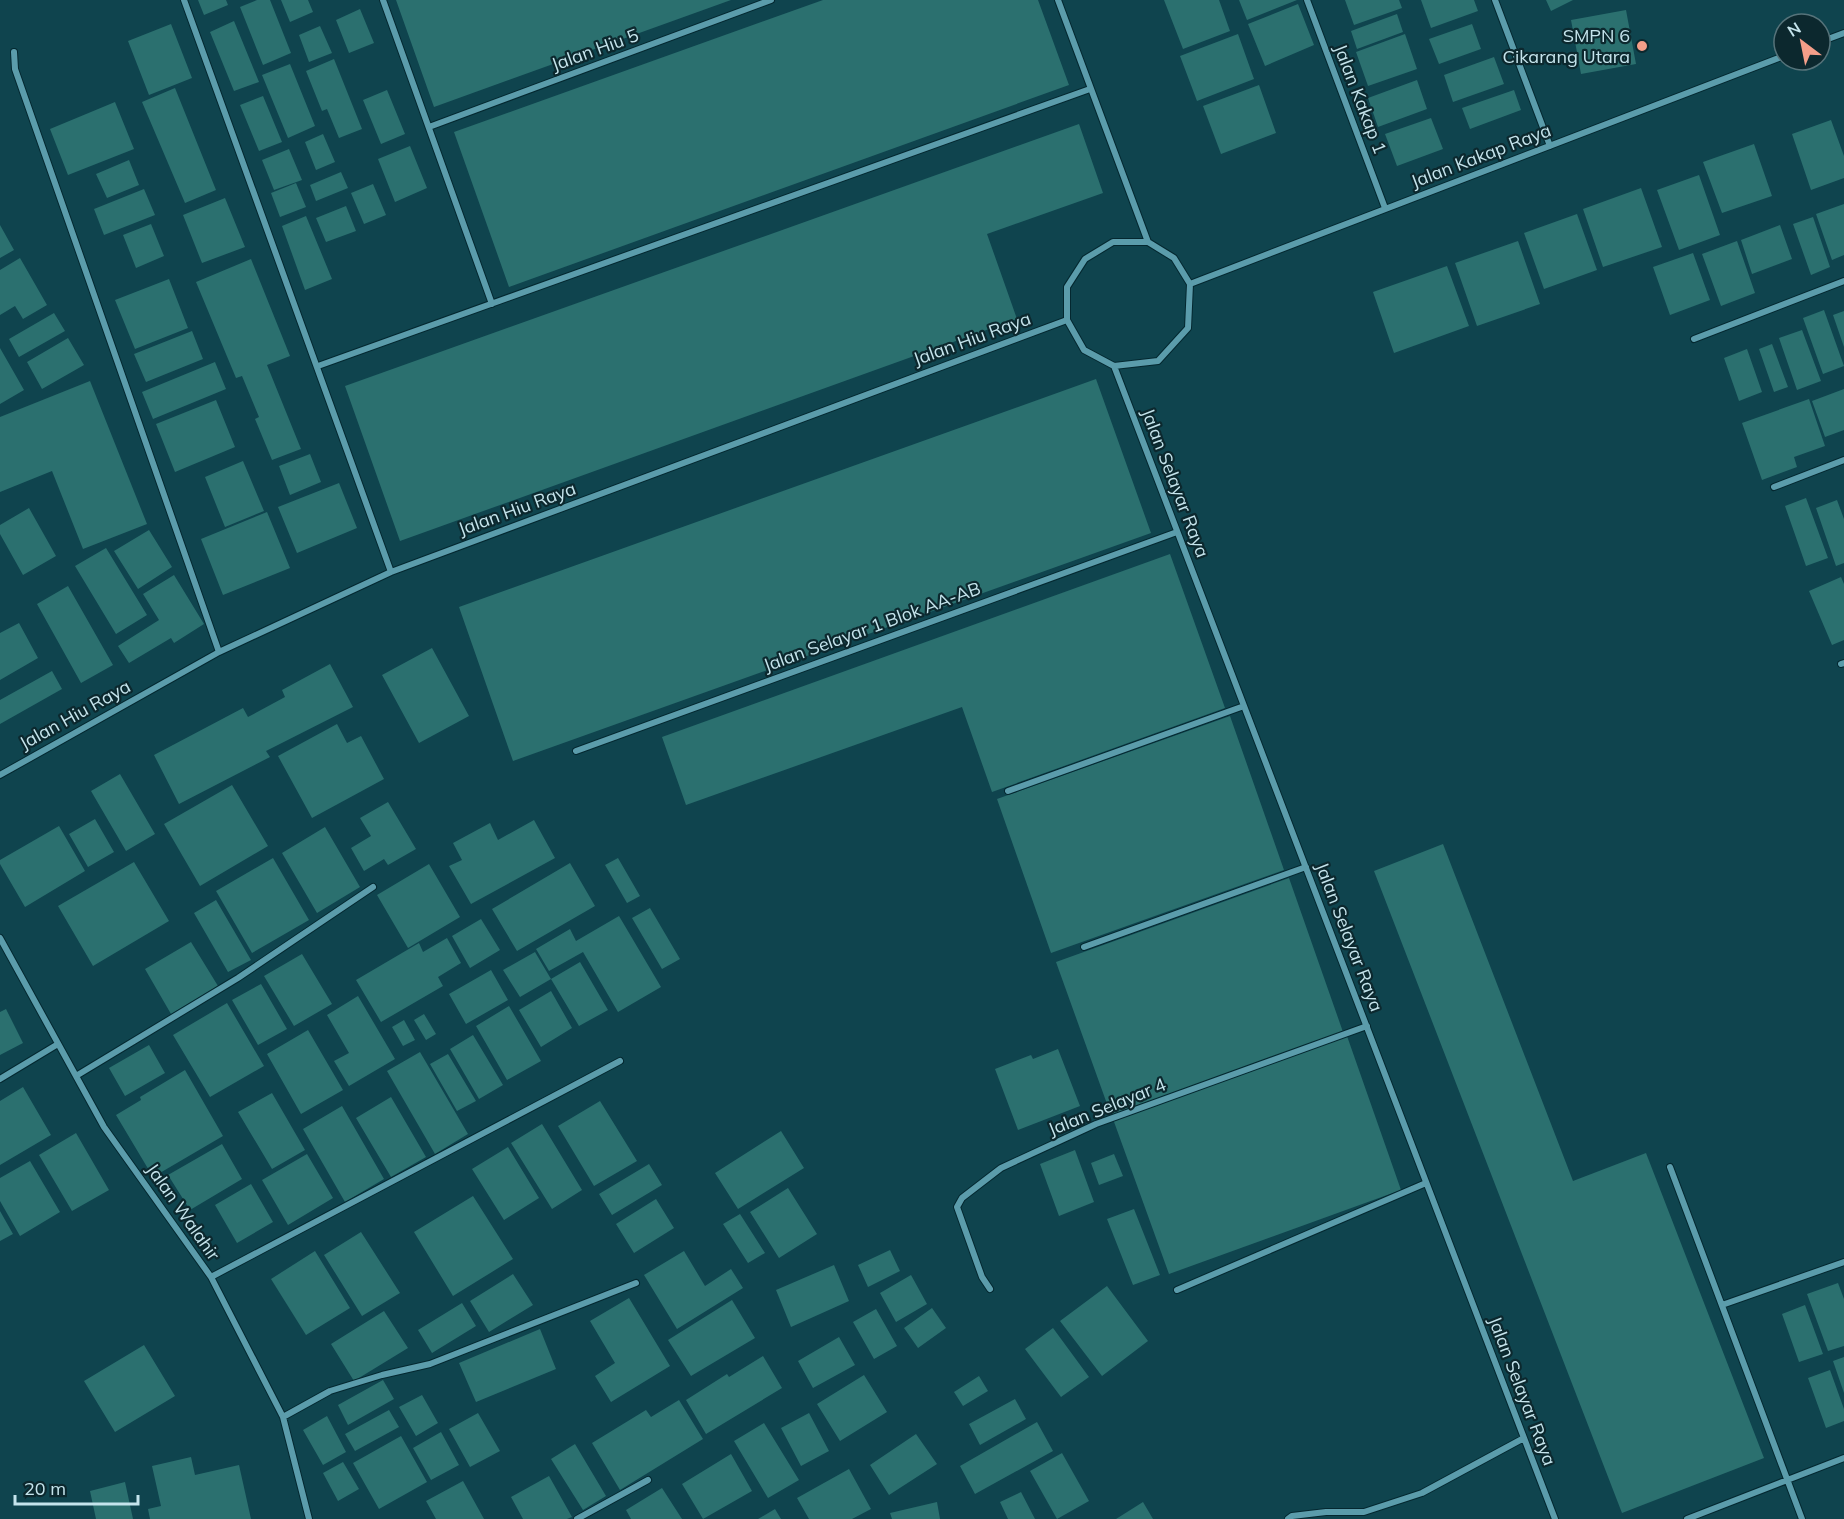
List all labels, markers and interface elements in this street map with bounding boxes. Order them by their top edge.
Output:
north arrow [1772,12,1832,72]
text: N [1784,18,1804,41]
street label: Jalan Hiu 5 [548,23,642,76]
place label: SMPN 6 Cikarang Utara [1503,24,1630,68]
marker: SMPN 6 Cikarang Utara [1635,39,1649,53]
street label: Jalan Kakap 1 [1329,41,1392,157]
street label: Jalan Kakap Raya [1408,118,1554,193]
street label: Jalan Hiu Raya [910,307,1034,370]
street label: Jalan Selayar Raya [1136,405,1214,561]
street label: Jalan Hiu Raya [455,477,579,540]
street label: Jalan Selayar 1 Blok AA-AB [760,576,984,677]
street label: Jalan Hiu Raya [15,675,134,755]
street label: Jalan Selayar Raya [1310,859,1388,1015]
street label: Jalan Selayar 4 [1044,1072,1169,1141]
street label: Jalan Walahir [141,1159,226,1265]
street label: Jalan Selayar Raya [1483,1313,1561,1469]
scale bar [15,1468,138,1506]
text: 20 m [24,1477,66,1500]

